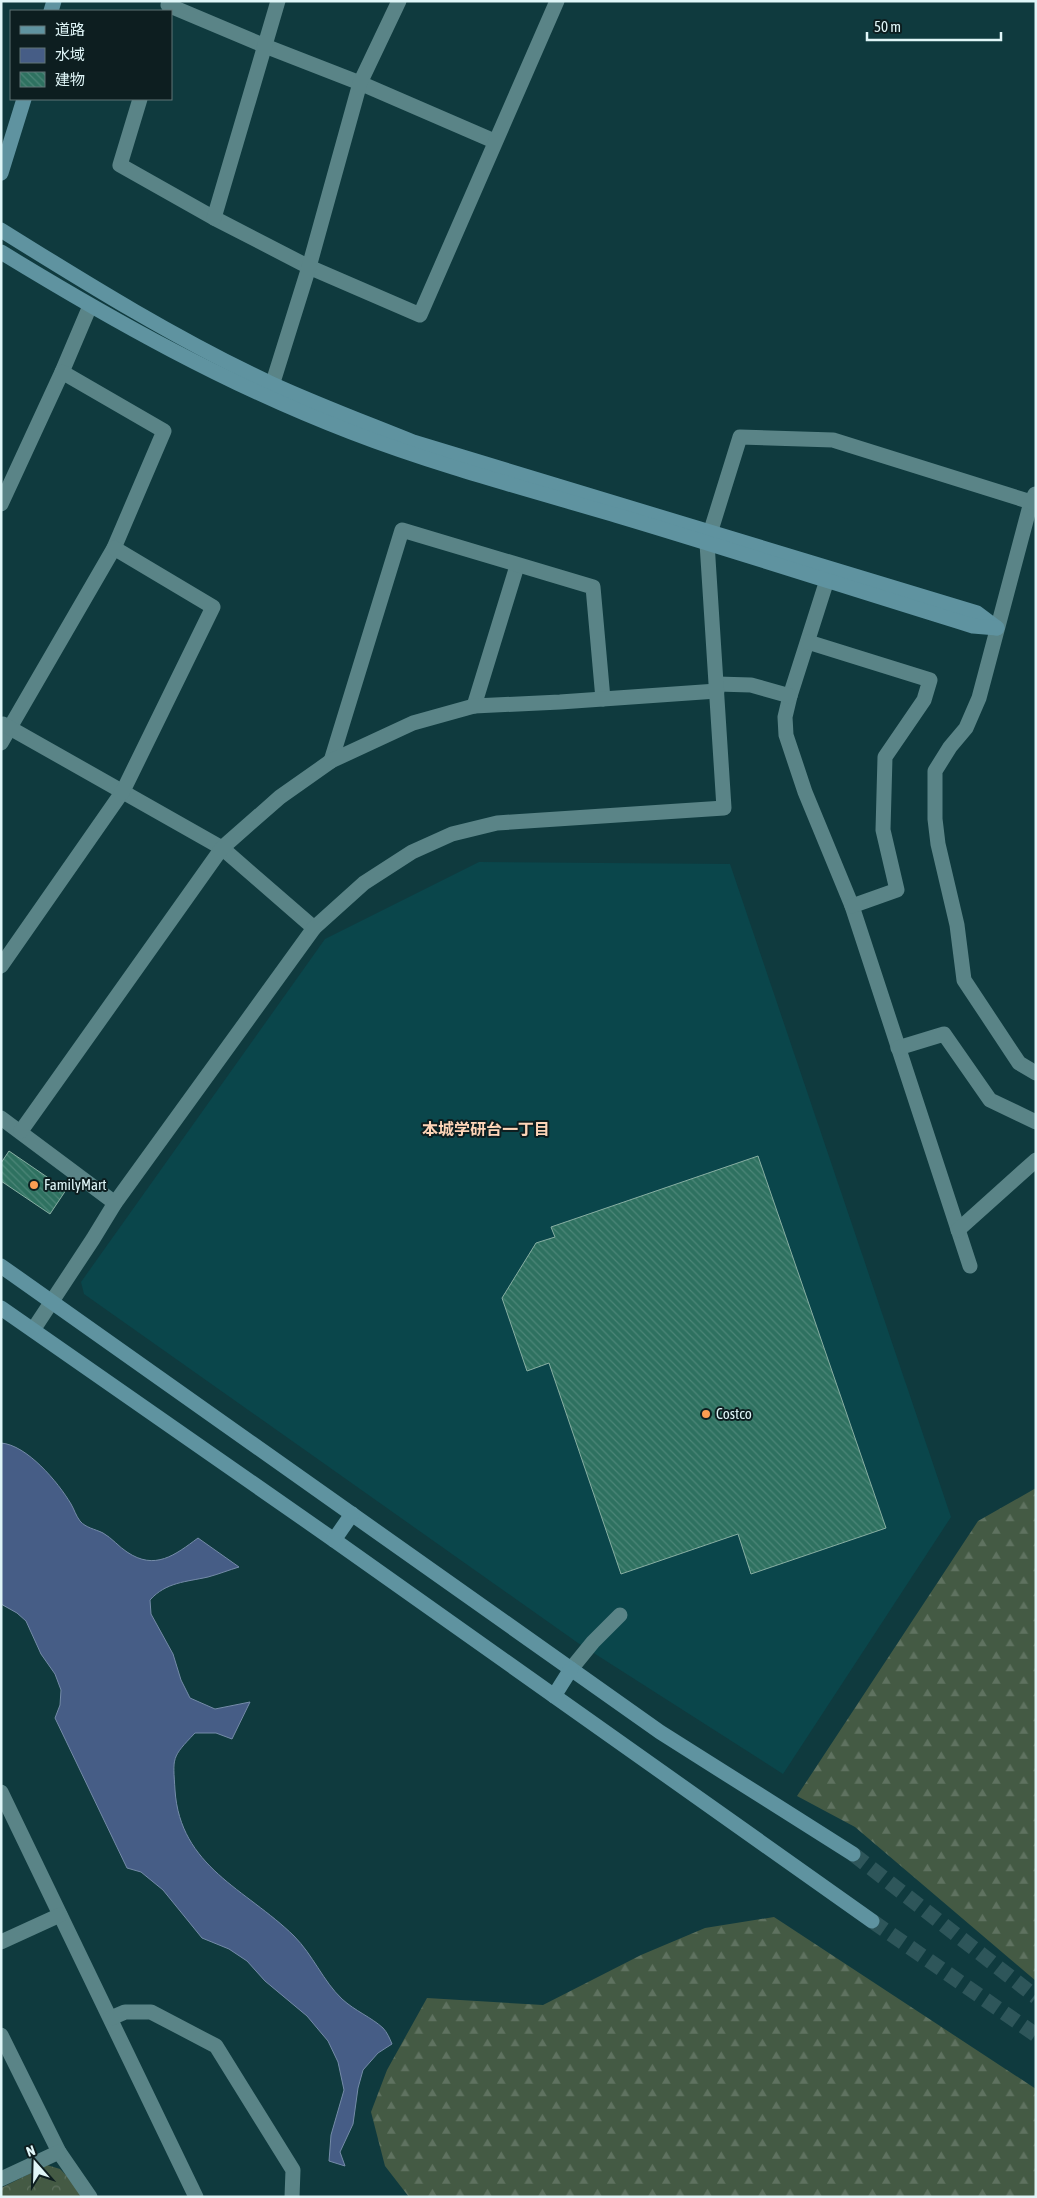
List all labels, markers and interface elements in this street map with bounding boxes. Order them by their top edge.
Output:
legend [10,10,172,100]
scale bar [867,10,1001,42]
text: 50 m [874,18,901,35]
text: 道路 [55,21,85,38]
text: 水域 [55,46,85,63]
text: 建物 [55,71,85,88]
district label: 本城学研台一丁目 [422,1120,550,1138]
place label: FamilyMart [44,1176,107,1193]
marker: FamilyMart [28,1179,40,1191]
place label: Costco [716,1405,752,1422]
marker: Costco [700,1408,712,1420]
north arrow [10,2138,60,2188]
text: N [24,2142,37,2160]

